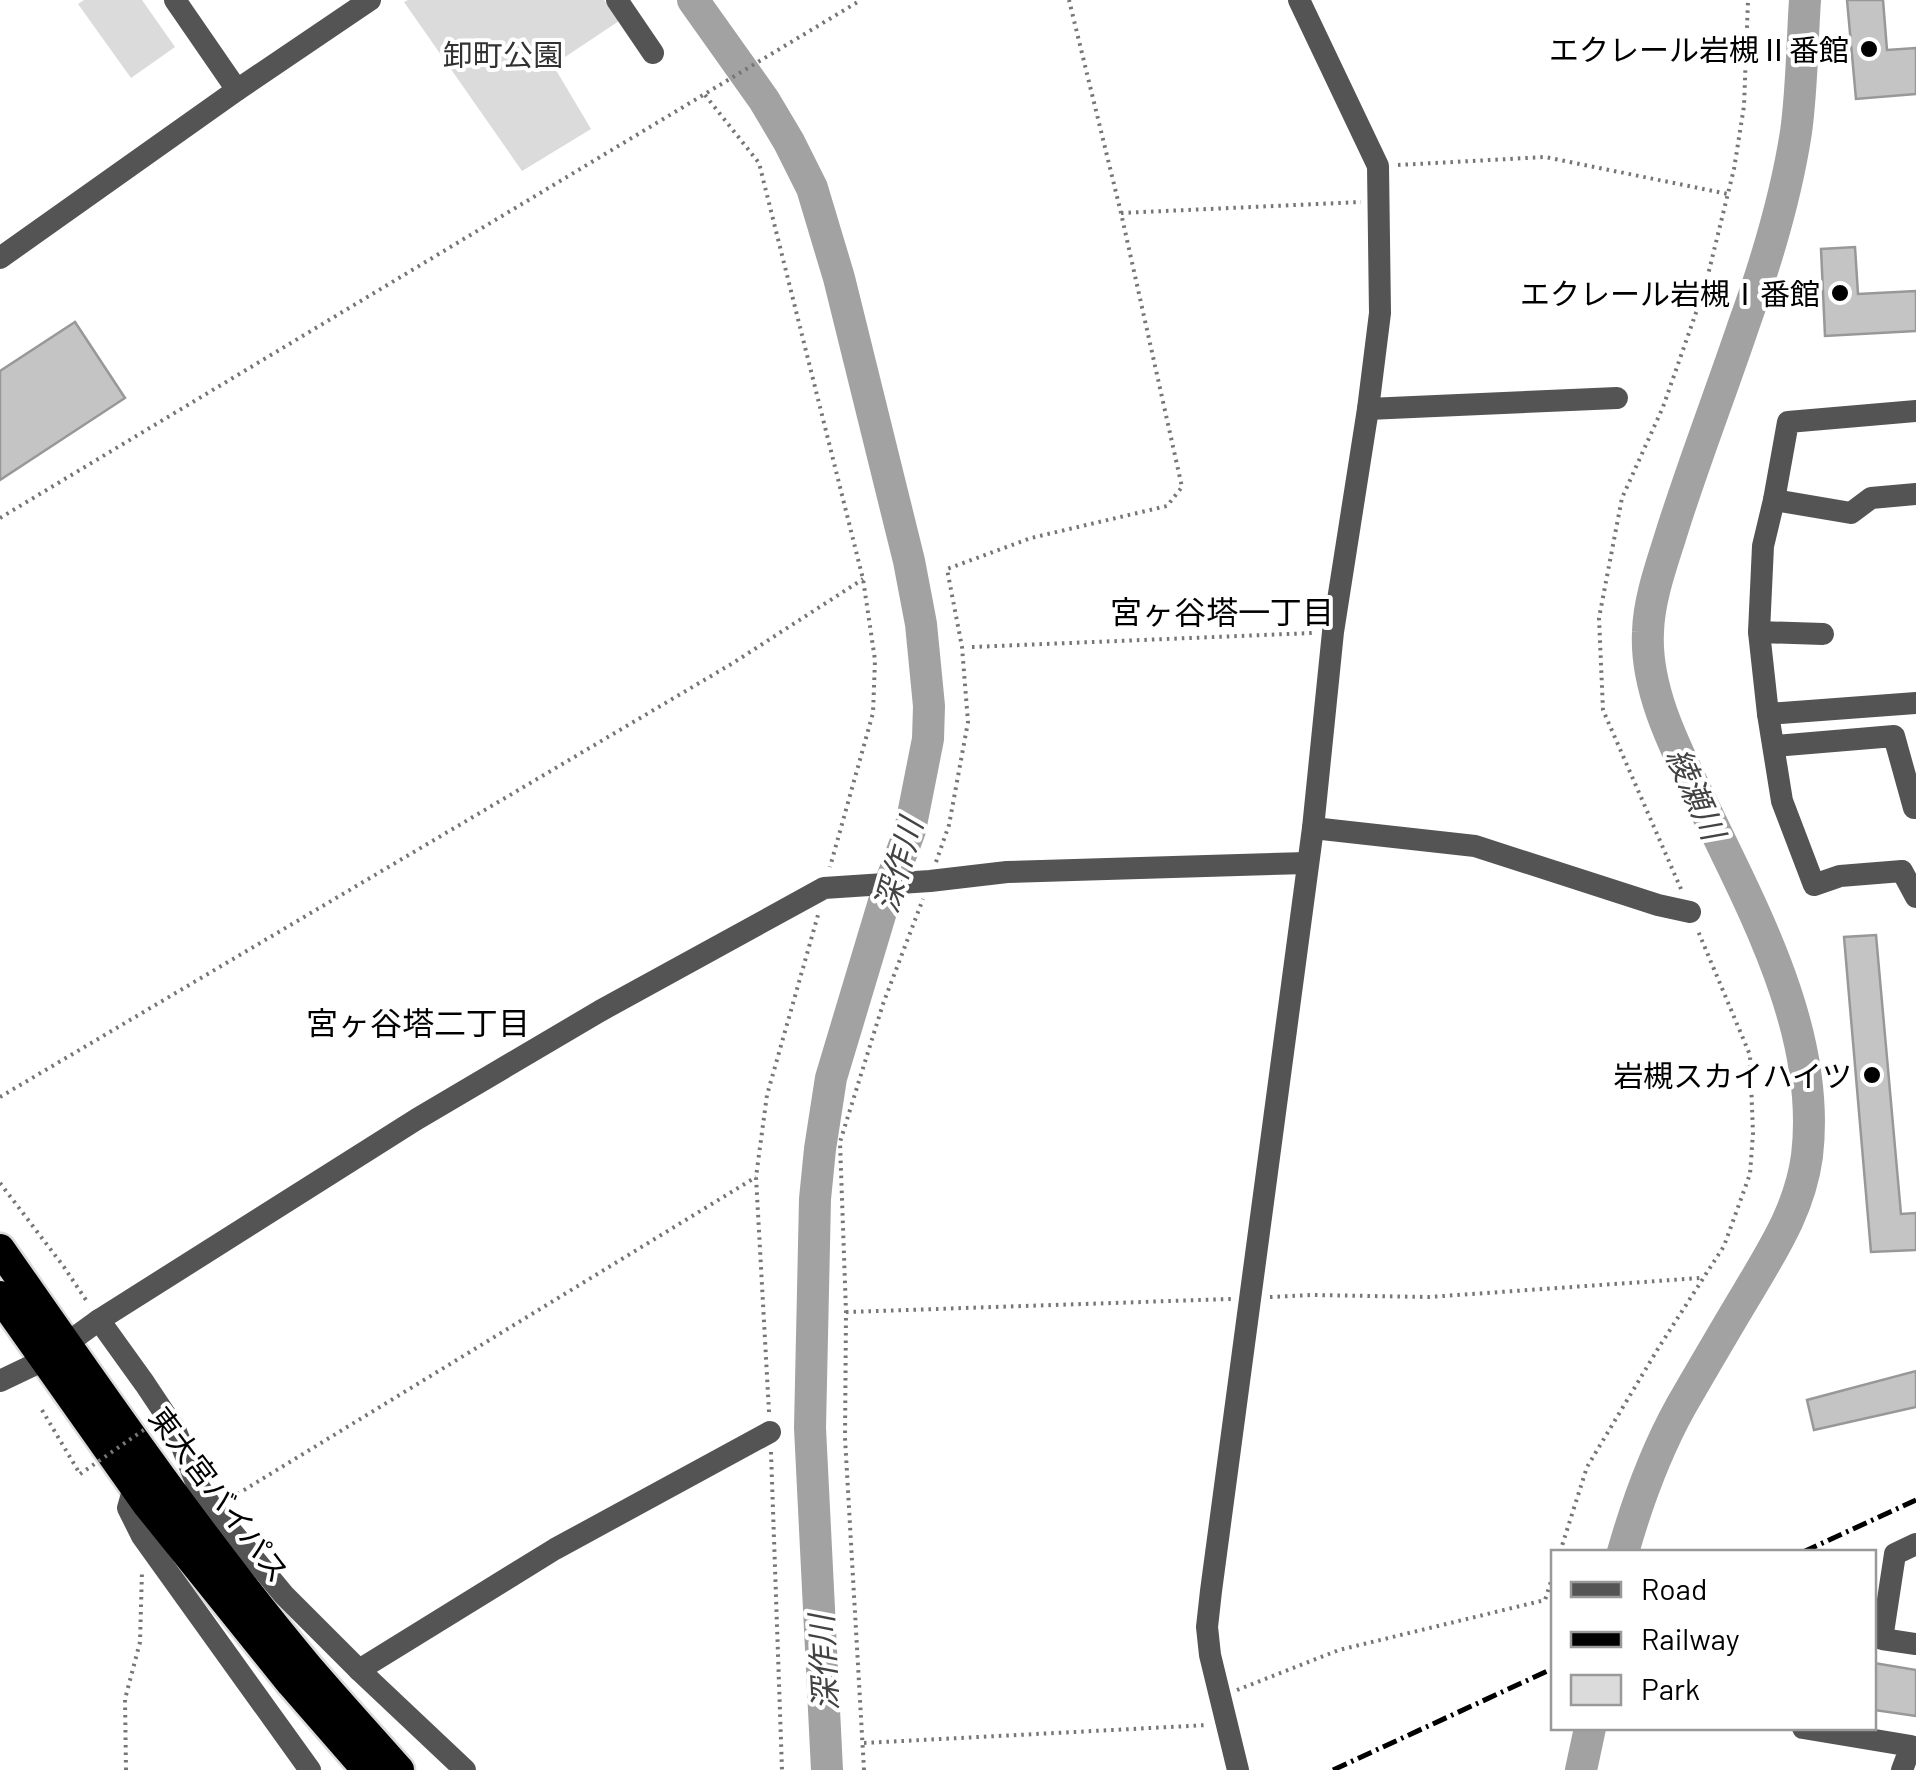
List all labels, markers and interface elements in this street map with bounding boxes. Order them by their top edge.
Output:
place label: エクレール岩槻Ⅱ番館 [1549,31,1849,67]
park label: 卸町公園 [443,36,563,72]
marker: エクレール岩槻Ⅱ番館 [1858,38,1880,60]
place label: エクレール岩槻Ⅰ番館 [1520,275,1820,311]
marker: エクレール岩槻Ⅰ番館 [1829,282,1851,304]
district label: 宮ヶ谷塔一丁目 [1110,592,1334,630]
water label: 綾瀬川 [1660,741,1735,847]
water label: 深作川 [866,811,929,916]
district label: 宮ヶ谷塔二丁目 [306,1003,530,1041]
place label: 岩槻スカイハイツ [1613,1057,1852,1093]
marker: 岩槻スカイハイツ [1861,1064,1883,1086]
street label: 東大宮バイパス [143,1400,297,1588]
legend [1551,1550,1876,1730]
text: Road [1641,1570,1707,1606]
water label: 深作川 [800,1611,843,1712]
text: Railway [1641,1620,1740,1656]
text: Park [1641,1670,1700,1706]

